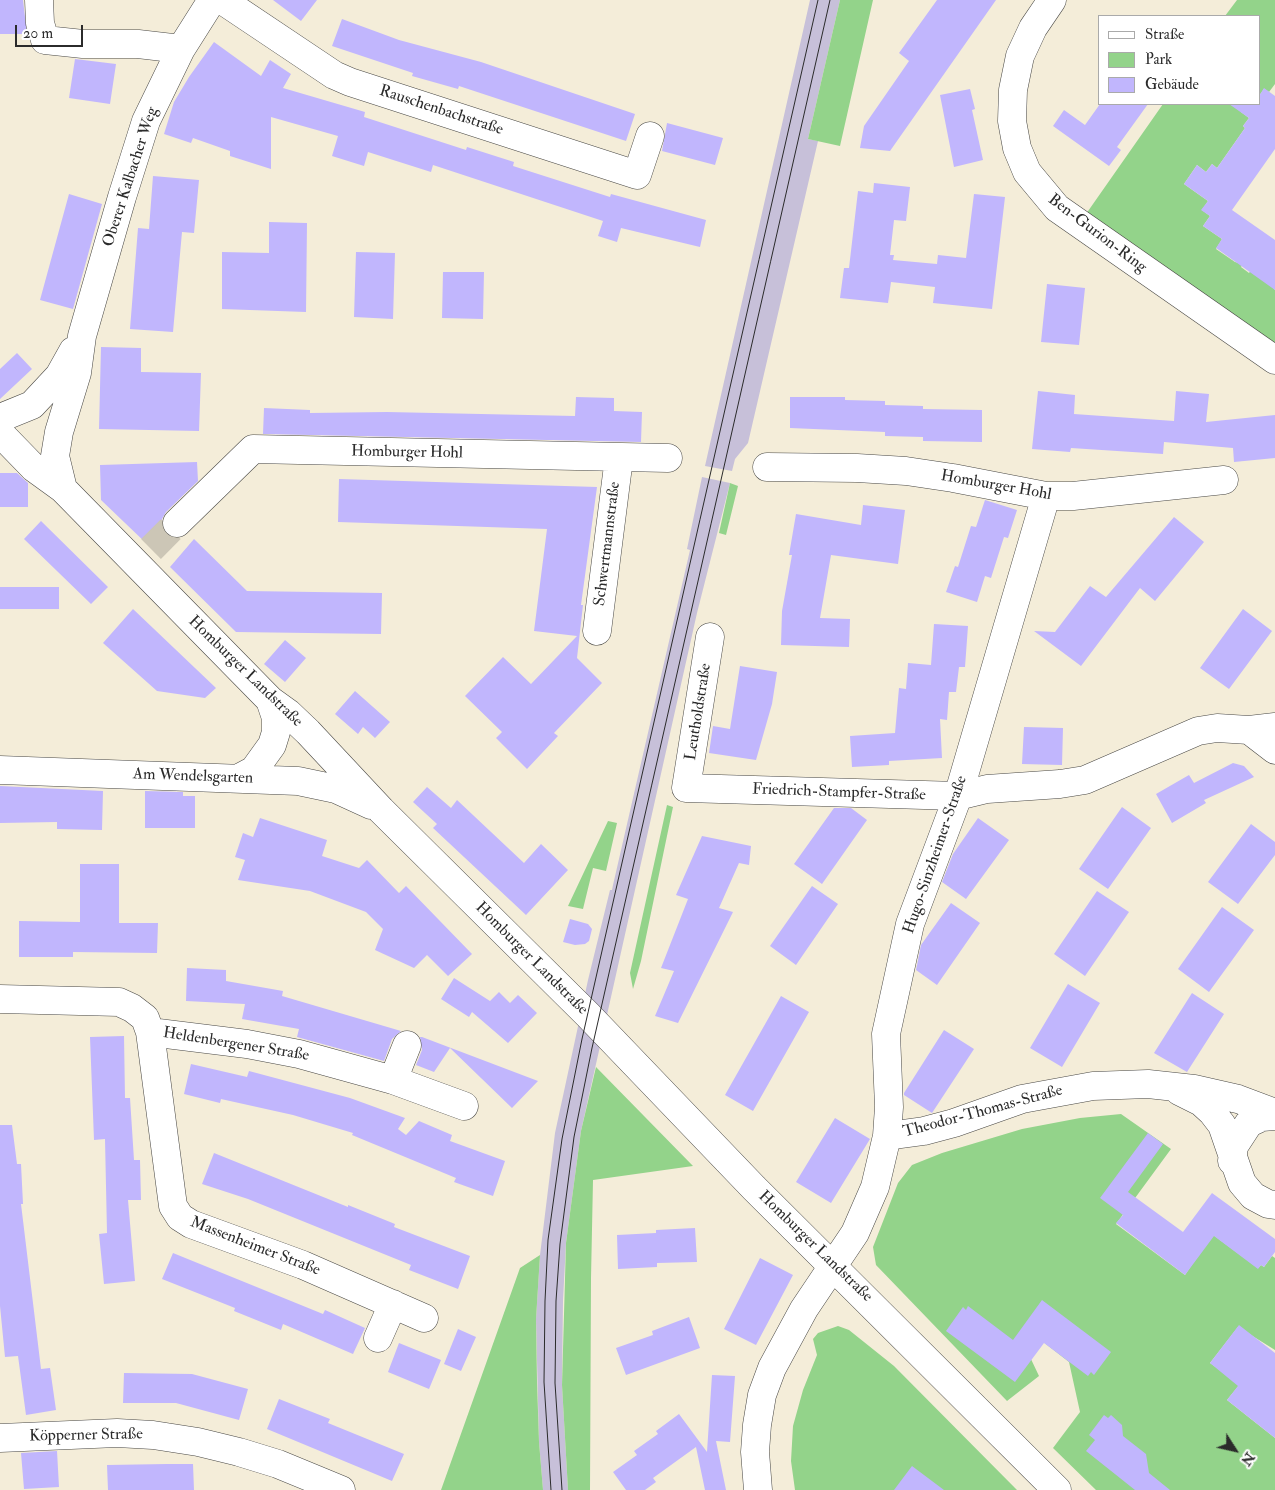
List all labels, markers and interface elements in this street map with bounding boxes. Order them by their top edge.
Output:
scale bar [18,15,85,47]
legend [1098,15,1260,105]
text: 20 m [23,24,53,43]
text: Straße [1145,25,1184,44]
text: Park [1145,50,1172,69]
text: Gebäude [1145,75,1199,94]
street label: Rauschenbachstraße [377,82,505,140]
street label: Oberer Kalbacher Weg [99,105,163,249]
street label: Ben-Gurion-Ring [1044,191,1150,277]
street label: Homburger Hohl [351,442,463,464]
street label: Homburger Hohl [939,467,1053,505]
street label: Schwertmannstraße [591,481,625,607]
street label: Homburger Landstraße [184,612,306,732]
street label: Leutholdstraße [682,662,716,762]
street label: Am Wendelsgarten [133,765,253,789]
street label: Hugo-Sinzheimer-Straße [900,774,972,936]
street label: Friedrich-Stampfer-Straße [752,780,926,806]
street label: Homburger Landstraße [471,899,591,1019]
street label: Heldenbergener Straße [162,1024,310,1066]
street label: Theodor-Thomas-Straße [901,1081,1065,1143]
street label: Homburger Landstraße [754,1187,876,1307]
street label: Massenheimer Straße [187,1213,323,1281]
street label: Köpperner Straße [29,1425,143,1447]
north arrow [1210,1425,1260,1475]
text: N [1237,1449,1258,1469]

